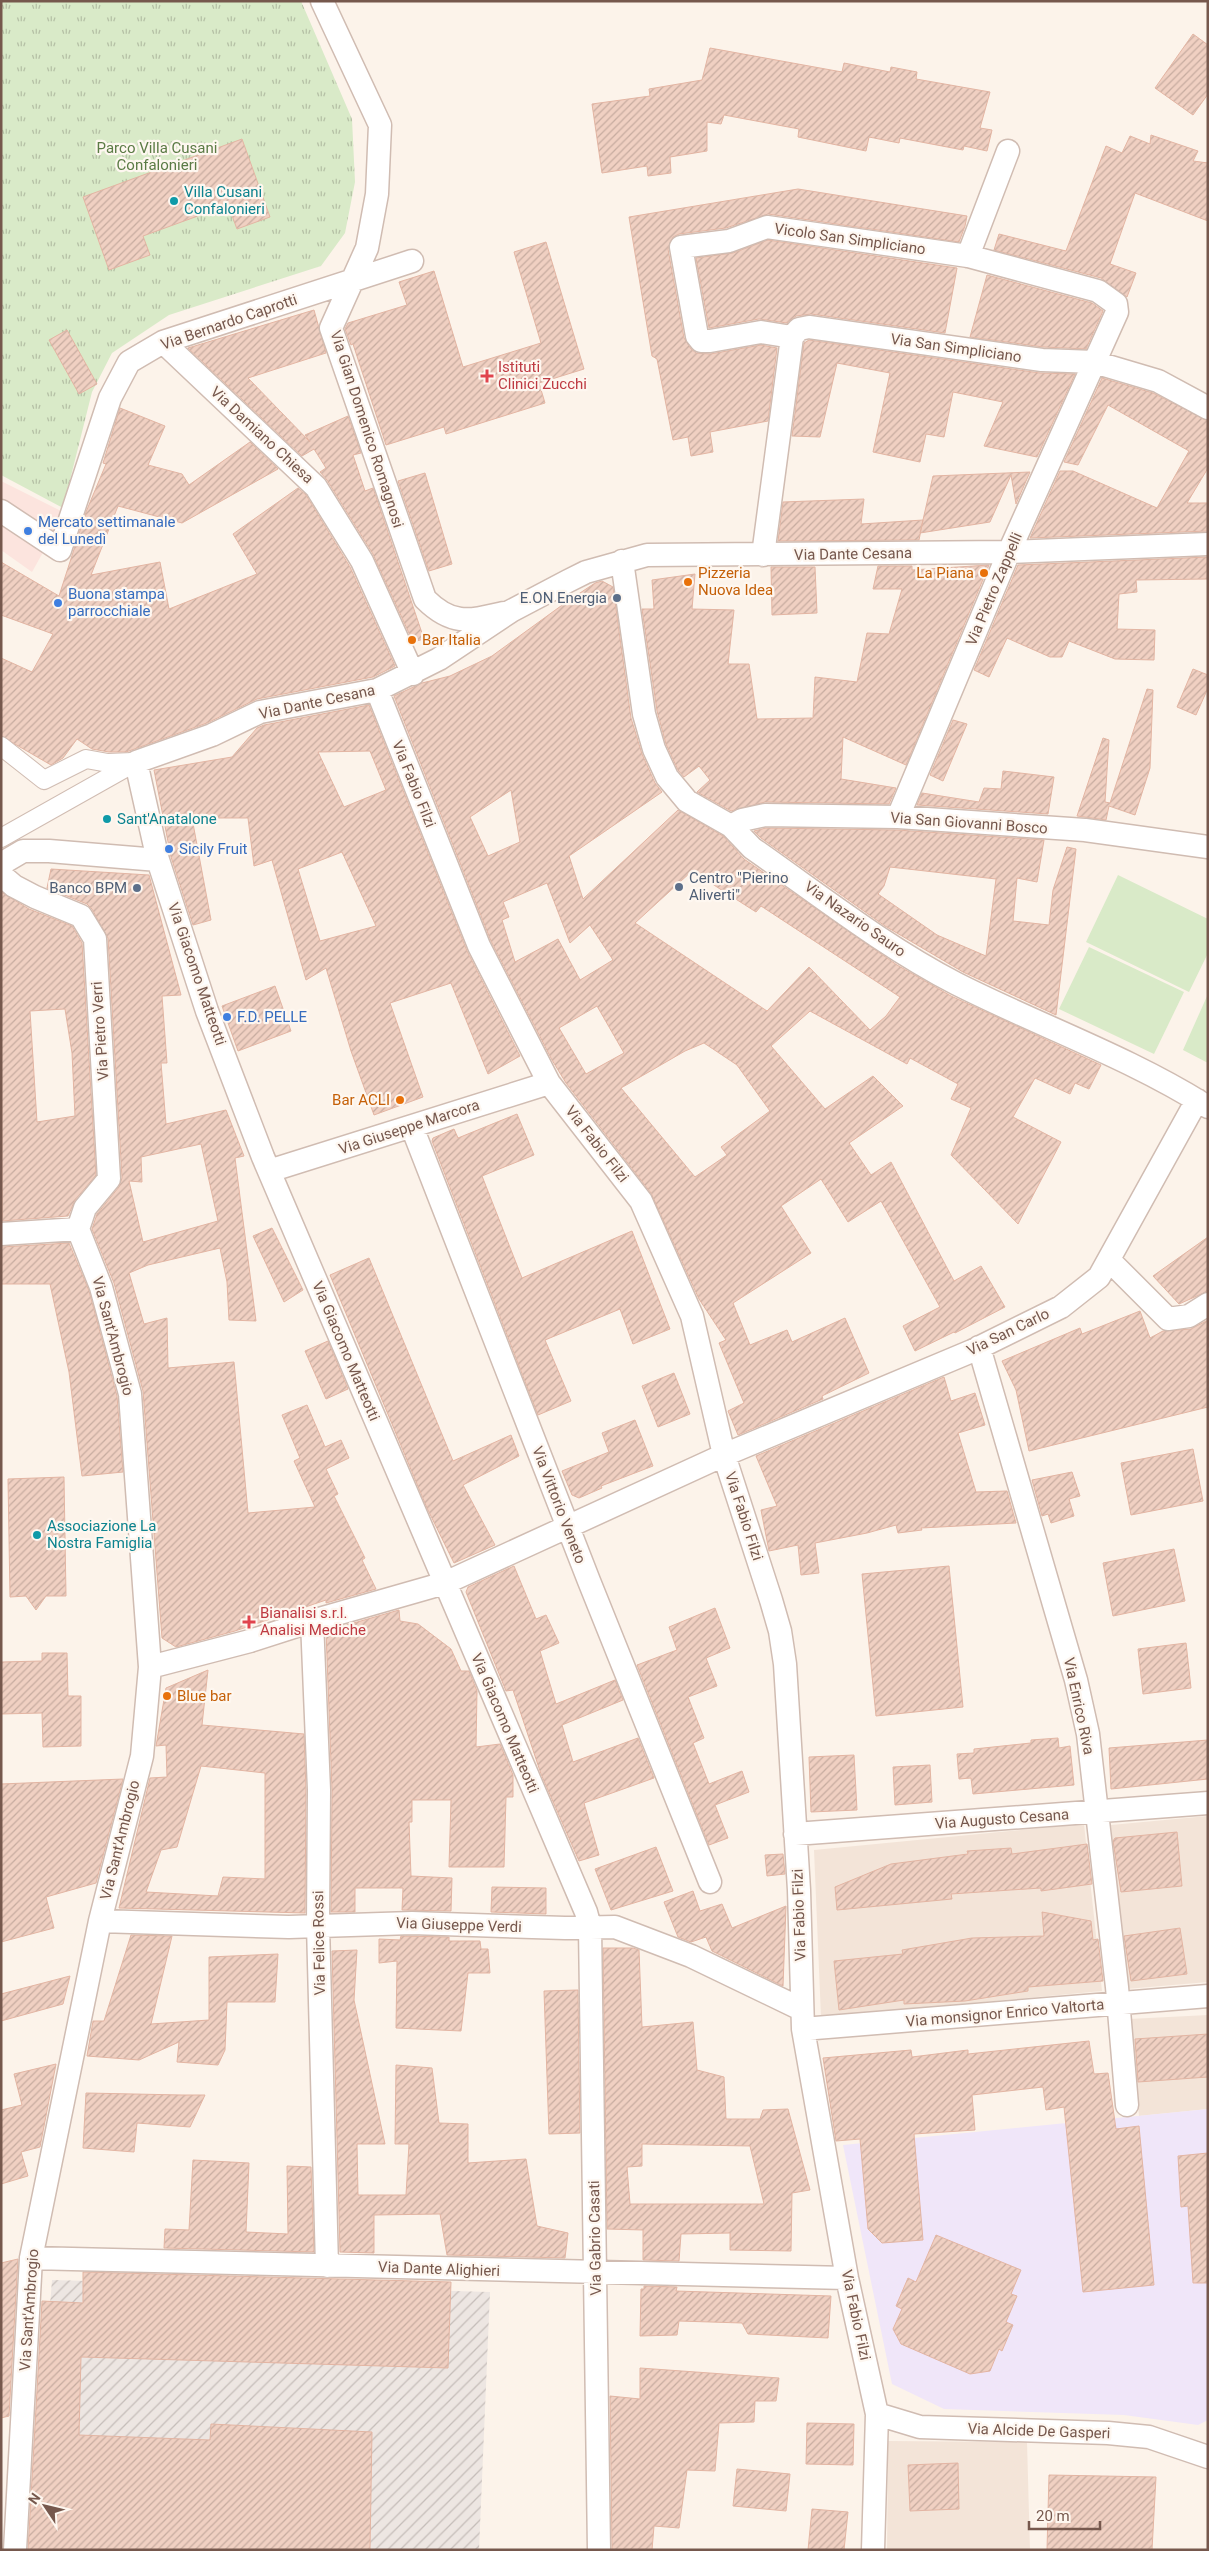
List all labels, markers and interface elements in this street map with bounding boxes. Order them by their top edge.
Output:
park label: Parco Villa Cusani Confalonieri [97,139,217,174]
place label: Villa Cusani Confalonieri [184,183,265,218]
marker: Villa Cusani Confalonieri [168,195,180,207]
street label: Vicolo San Simpliciano [773,219,927,259]
street label: Via Bernardo Caprotti [159,290,299,354]
street label: Via Gian Domenico Romagnosi [327,328,407,530]
street label: Via San Simpliciano [889,330,1023,366]
place label: Istituti Clinici Zucchi [498,358,587,393]
marker: Istituti Clinici Zucchi [480,369,494,383]
street label: Via Damiano Chiesa [207,383,317,487]
place label: Mercato settimanale del Lunedì [38,513,176,548]
marker: Mercato settimanale del Lunedì [22,525,34,537]
street label: Via Pietro Zappelli [962,530,1026,648]
street label: Via Dante Cesana [794,544,912,564]
place label: Pizzeria Nuova Idea [698,564,773,599]
place label: La Piana [916,564,974,582]
marker: La Piana [978,567,990,579]
marker: Pizzeria Nuova Idea [682,576,694,588]
place label: Buona stampa parrocchiale [68,585,165,620]
place label: E.ON Energia [520,589,607,607]
marker: E.ON Energia [611,592,623,604]
marker: Buona stampa parrocchiale [52,597,64,609]
place label: Bar Italia [422,631,481,649]
marker: Bar Italia [406,634,418,646]
street label: Via Dante Cesana [257,681,377,723]
street label: Via Fabio Filzi [388,738,440,830]
street label: Via San Giovanni Bosco [890,809,1048,837]
place label: Sant'Anatalone [117,810,217,828]
marker: Sant'Anatalone [101,813,113,825]
place label: Sicily Fruit [179,840,248,858]
marker: Sicily Fruit [163,843,175,855]
place label: Centro "Pierino Aliverti" [689,869,789,904]
street label: Via Nazario Sauro [801,877,909,961]
place label: Banco BPM [49,879,127,897]
marker: Centro "Pierino Aliverti" [673,881,685,893]
marker: Banco BPM [131,882,143,894]
street label: Via Giacomo Matteotti [164,900,230,1048]
street label: Via Pietro Verri [88,981,112,1081]
place label: F.D. PELLE [237,1008,307,1026]
marker: F.D. PELLE [221,1011,233,1023]
place label: Bar ACLI [332,1091,390,1109]
marker: Bar ACLI [394,1094,406,1106]
street label: Via Giuseppe Marcora [336,1096,482,1158]
street label: Via Fabio Filzi [561,1102,633,1186]
street label: Via Sant'Ambrogio [88,1274,138,1398]
street label: Via Giacomo Matteotti [308,1278,384,1424]
street label: Via San Carlo [964,1304,1052,1360]
street label: Via Vittorio Veneto [528,1444,590,1566]
street label: Via Fabio Filzi [721,1469,767,1563]
place label: Associazione La Nostra Famiglia [47,1517,156,1552]
marker: Associazione La Nostra Famiglia [31,1529,43,1541]
place label: Bianalisi s.r.l. Analisi Mediche [260,1604,366,1639]
marker: Bianalisi s.r.l. Analisi Mediche [242,1615,256,1629]
street label: Via Giacomo Matteotti [467,1650,543,1796]
street label: Via Enrico Riva [1060,1656,1098,1756]
place label: Blue bar [177,1687,232,1705]
marker: Blue bar [161,1690,173,1702]
street label: Via Sant'Ambrogio [96,1778,144,1902]
street label: Via Augusto Cesana [934,1805,1070,1833]
street label: Via Fabio Filzi [788,1869,810,1961]
street label: Via Felice Rossi [309,1890,329,1996]
street label: Via Giuseppe Verdi [396,1914,522,1936]
street label: Via monsignor Enrico Valtorta [905,1995,1105,2031]
street label: Via Gabrio Casati [585,2180,605,2296]
street label: Via Sant'Ambrogio [16,2248,42,2372]
street label: Via Dante Alighieri [378,2258,500,2280]
street label: Via Fabio Filzi [838,2268,874,2362]
street label: Via Alcide De Gasperi [967,2420,1111,2442]
north arrow [20,2481,70,2531]
text: N [25,2490,44,2507]
scale bar [1029,2498,1100,2530]
text: 20 m [1036,2507,1070,2525]

